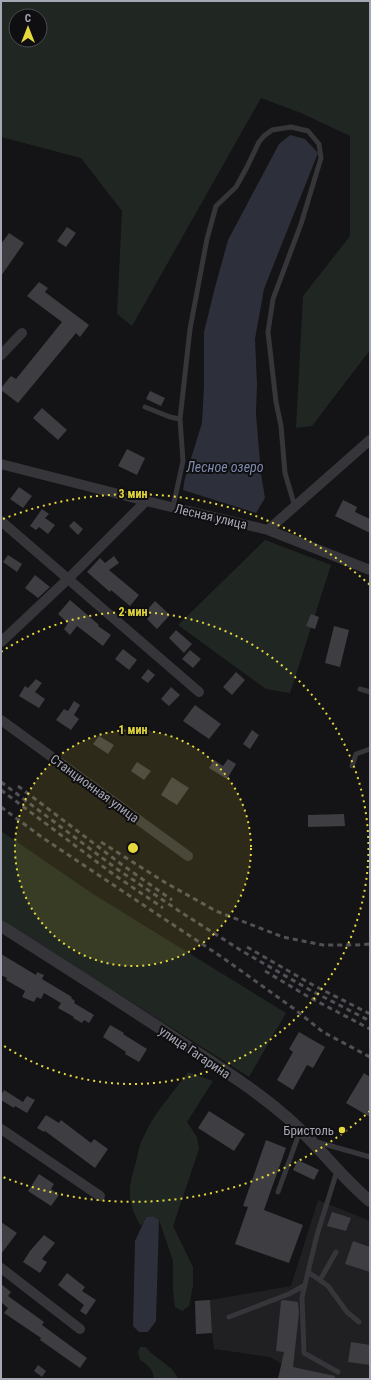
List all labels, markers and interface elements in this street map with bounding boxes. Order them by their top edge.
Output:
north arrow [8,8,48,48]
text: С [25,12,31,25]
water label: Лесное озеро [185,459,264,475]
text: 3 мин [119,487,147,501]
street label: Лесная улица [173,501,248,532]
text: 2 мин [119,605,147,619]
text: 1 мин [119,723,147,737]
street label: Станционная улица [48,751,142,826]
centre of rings [126,841,140,855]
street label: улица Гагарина [156,1023,233,1082]
place label: Бристоль [283,1123,334,1138]
marker: Бристоль [337,1125,347,1135]

